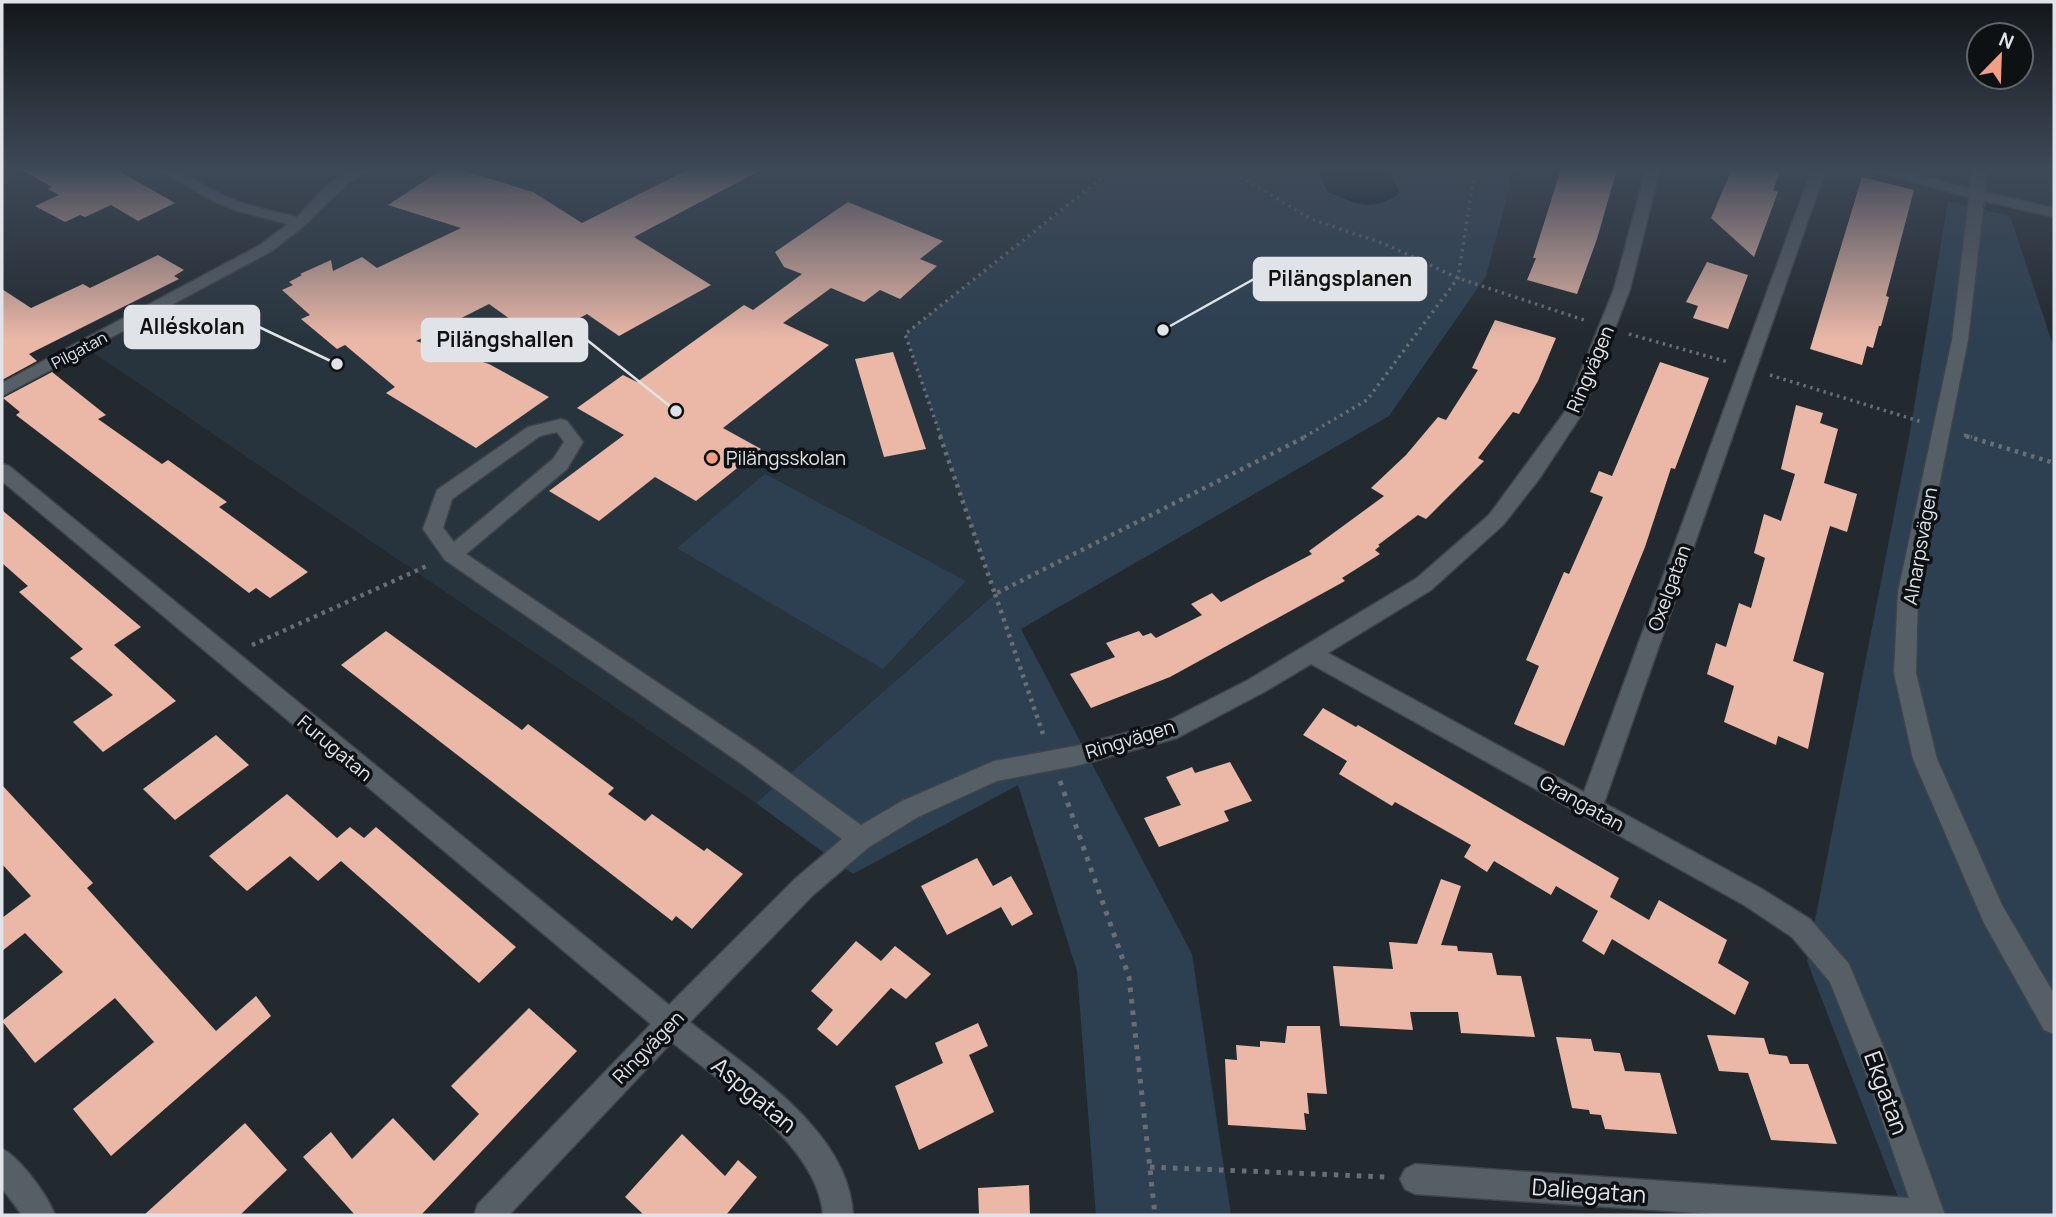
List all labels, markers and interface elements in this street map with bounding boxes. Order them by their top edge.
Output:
north arrow [1965,21,2035,91]
text: N [1995,26,2018,55]
callout: Pilängsplanen [1254,258,1426,300]
text: Pilängsplanen [1268,264,1412,292]
callout: Alléskolan [125,306,259,348]
text: Alléskolan [139,312,245,340]
callout: Pilängshallen [422,319,587,361]
street label: Ringvägen [1560,322,1620,416]
text: Pilängshallen [436,325,574,353]
street label: Pilgatan [47,326,111,374]
place label: Pilängsskolan [726,445,846,471]
marker: Pilängsskolan [704,450,720,466]
street label: Alnarpsvägen [1897,485,1943,607]
street label: Oxelgatan [1641,541,1697,635]
street label: Furugatan [292,709,378,787]
street label: Ringvägen [1082,713,1178,765]
street label: Grangatan [1535,769,1629,837]
street label: Ringvägen [607,1005,689,1089]
street label: Ekgatan [1857,1047,1917,1139]
street label: Aspgatan [705,1049,804,1139]
street label: Daliegatan [1531,1170,1647,1210]

